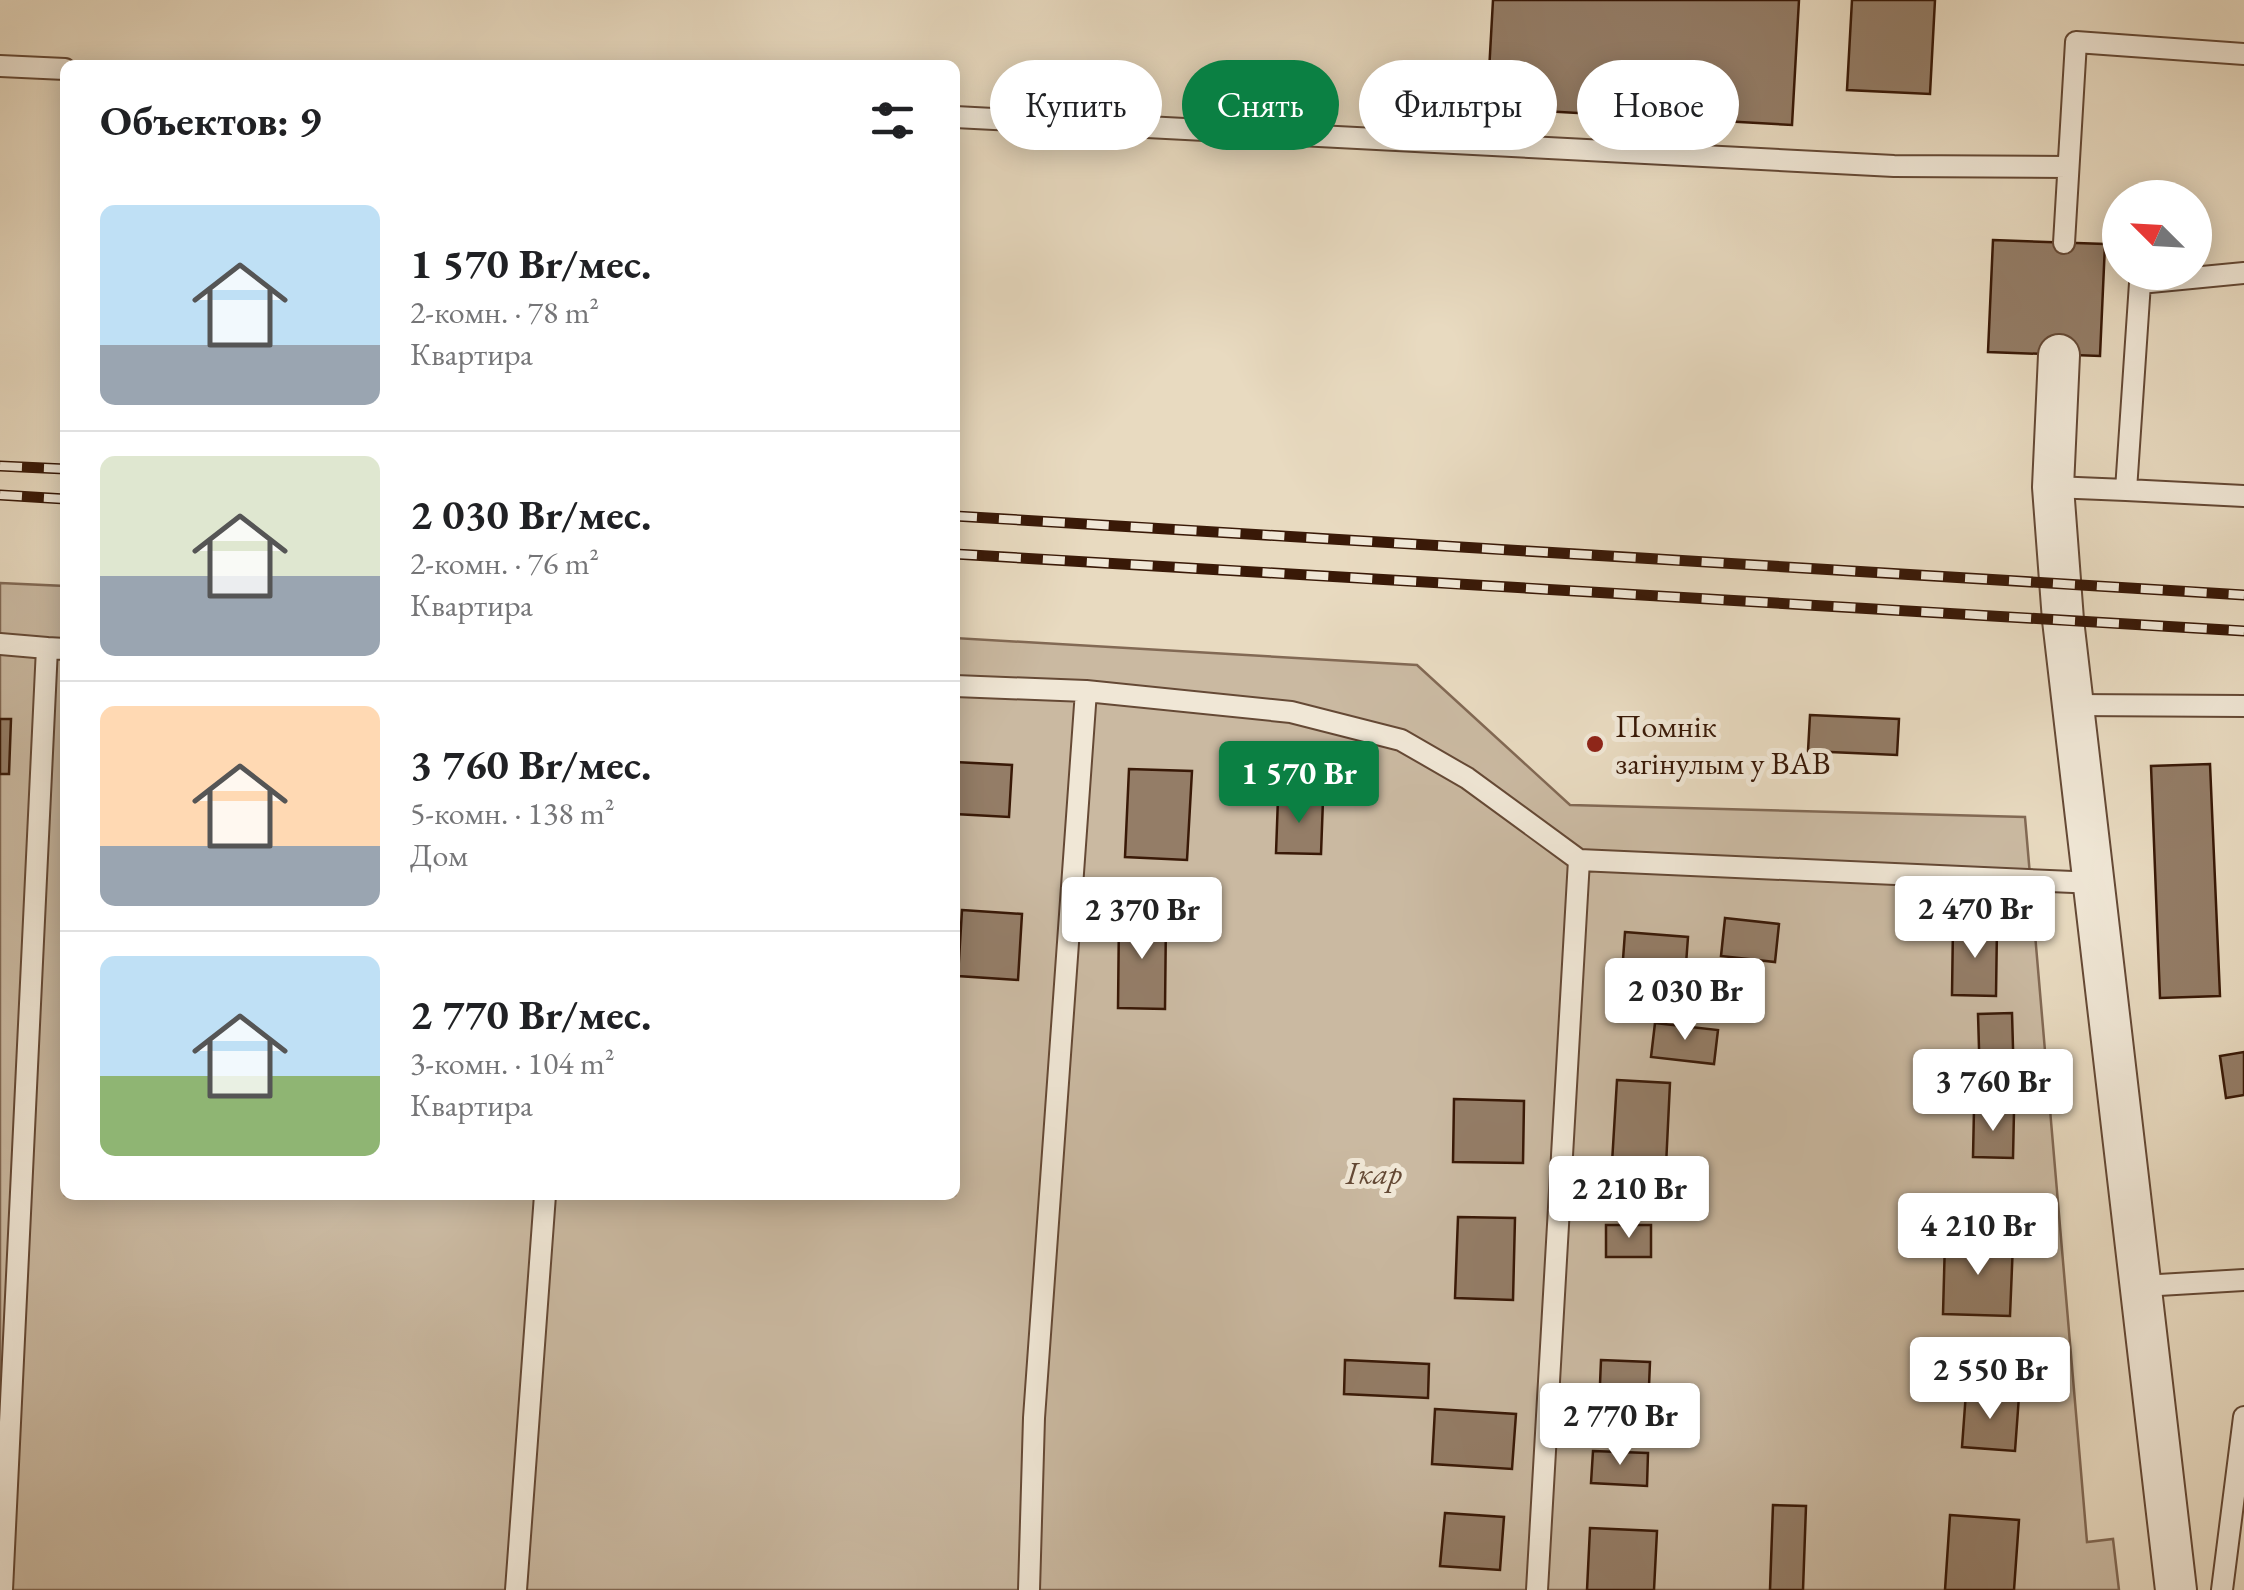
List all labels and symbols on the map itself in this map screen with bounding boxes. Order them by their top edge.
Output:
north arrow [2102,180,2212,290]
place label: Помнік загінулым у ВАВ [1615,705,1831,784]
marker: Помнік загінулым у ВАВ [1584,733,1606,755]
pin: 1 570 Br [1196,741,1402,826]
pin: 2 470 Br [1872,876,2078,961]
pin: 2 370 Br [1039,877,1245,962]
pin: 2 030 Br [1582,958,1788,1043]
pin: 3 760 Br [1890,1049,2096,1134]
park label: Ікар [1345,1152,1402,1194]
pin: 2 210 Br [1526,1156,1732,1241]
pin: 4 210 Br [1875,1193,2081,1278]
pin: 2 550 Br [1887,1337,2093,1422]
pin: 2 770 Br [1517,1383,1723,1468]

